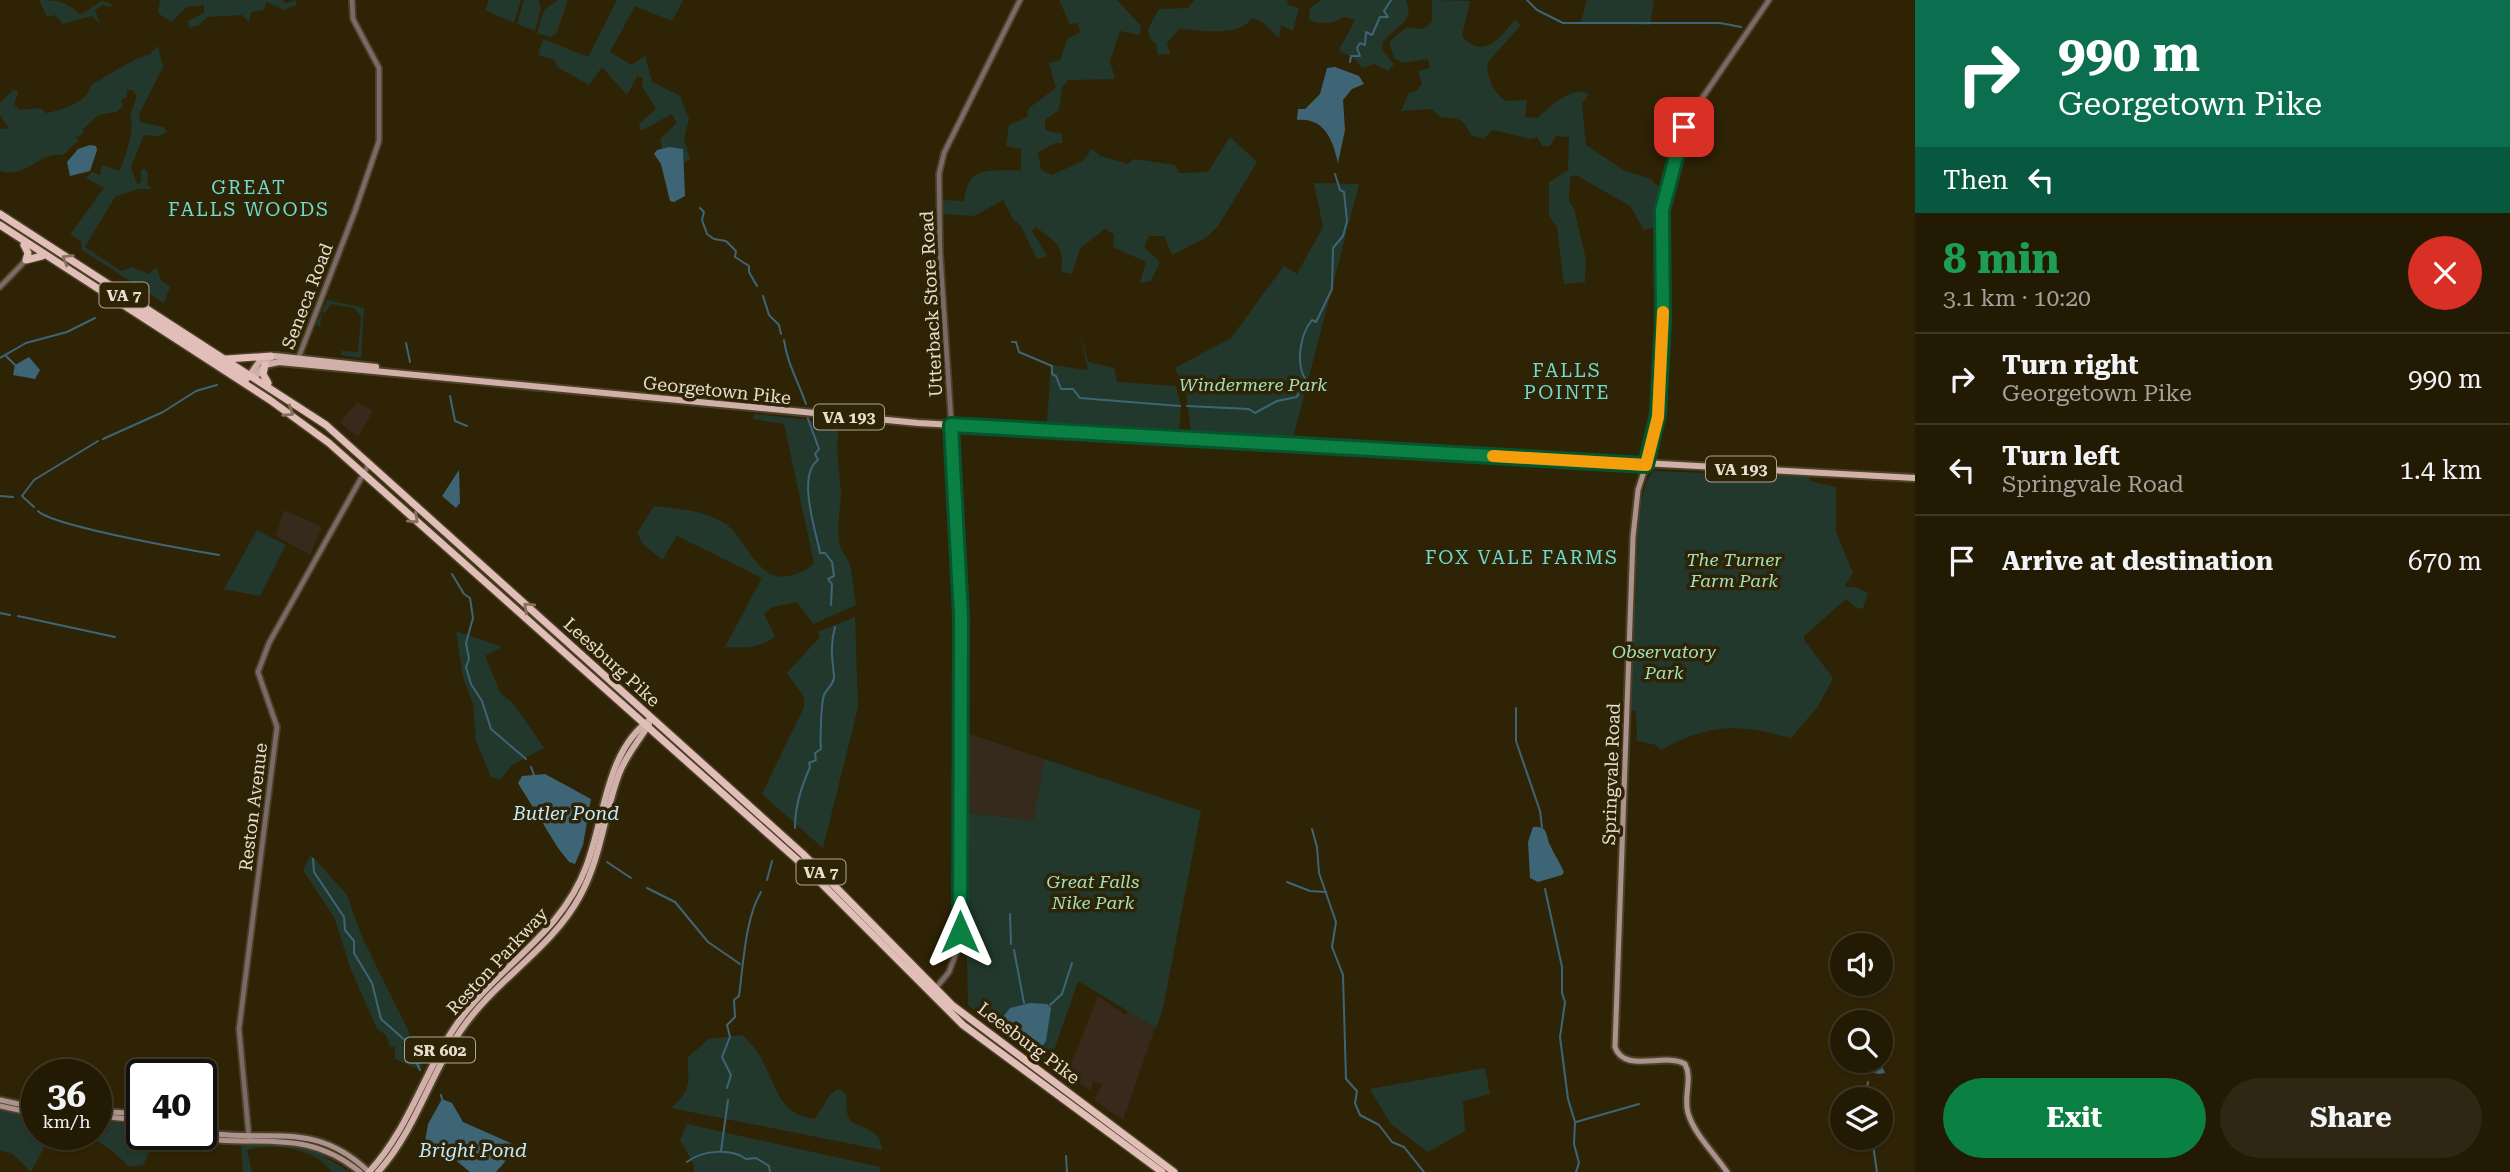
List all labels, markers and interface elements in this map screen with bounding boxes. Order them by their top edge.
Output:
text: 990 m [2058,26,2200,83]
icon: right [1943,28,2034,119]
text: Georgetown Pike [2058,85,2322,123]
pin [1654,97,1714,157]
icon: arrive [1665,108,1703,146]
icon: left [2022,161,2060,199]
text: Then [1943,165,2008,195]
district label: GREAT FALLS WOODS [168,176,330,221]
street label: Utterback Store Road [916,210,946,398]
text: 8 min [1943,234,2060,283]
button: close [2408,236,2482,310]
street label: Seneca Road [277,240,337,352]
one-way arrow [61,254,74,267]
road number: VA 7 [100,282,148,308]
text: 3.1 km · 10:20 [1943,285,2091,312]
text: Turn right [2002,350,2138,380]
district label: FALLS POINTE [1524,359,1610,404]
icon: right [1943,360,1981,398]
text: 990 m [2408,364,2482,394]
street label: Georgetown Pike [642,372,792,408]
park label: Windermere Park [1179,374,1327,395]
text: Georgetown Pike [2002,380,2192,407]
one-way arrow [281,404,294,417]
road number: VA 193 [814,404,884,430]
text: Turn left [2002,441,2120,471]
icon: left [1943,451,1981,489]
text: 1.4 km [2399,455,2482,485]
road number: VA 193 [1706,456,1776,482]
text: Springvale Road [2002,471,2184,498]
one-way arrow [406,511,419,523]
icon: arrive [1943,542,1981,580]
district label: FOX VALE FARMS [1425,546,1619,569]
text: Arrive at destination [2002,546,2273,576]
text: 670 m [2408,546,2482,576]
park label: The Turner Farm Park [1686,549,1782,591]
one-way arrow [523,603,536,615]
street label: Leesburg Pike [559,613,665,711]
park label: Observatory Park [1612,641,1717,683]
street label: Springvale Road [1598,702,1624,845]
street label: Reston Avenue [235,742,271,872]
water label: Butler Pond [512,802,619,825]
road number: VA 7 [796,860,846,884]
park label: Great Falls Nike Park [1047,871,1139,913]
position arrow [923,895,997,969]
street label: Reston Parkway [442,903,552,1019]
map controls [1830,933,1893,1150]
button: sound [1830,933,1893,996]
street label: Leesburg Pike [974,998,1084,1088]
button: search [1830,1010,1893,1073]
road number: SR 602 [405,1038,475,1062]
speed limit sign: 40 [126,1059,217,1150]
text: 36 [47,1075,86,1116]
button: Exit [1943,1078,2206,1158]
button: Share [2220,1078,2482,1158]
button: layers [1830,1087,1893,1150]
text: km/h [42,1111,91,1132]
water label: Bright Pond [418,1139,527,1162]

